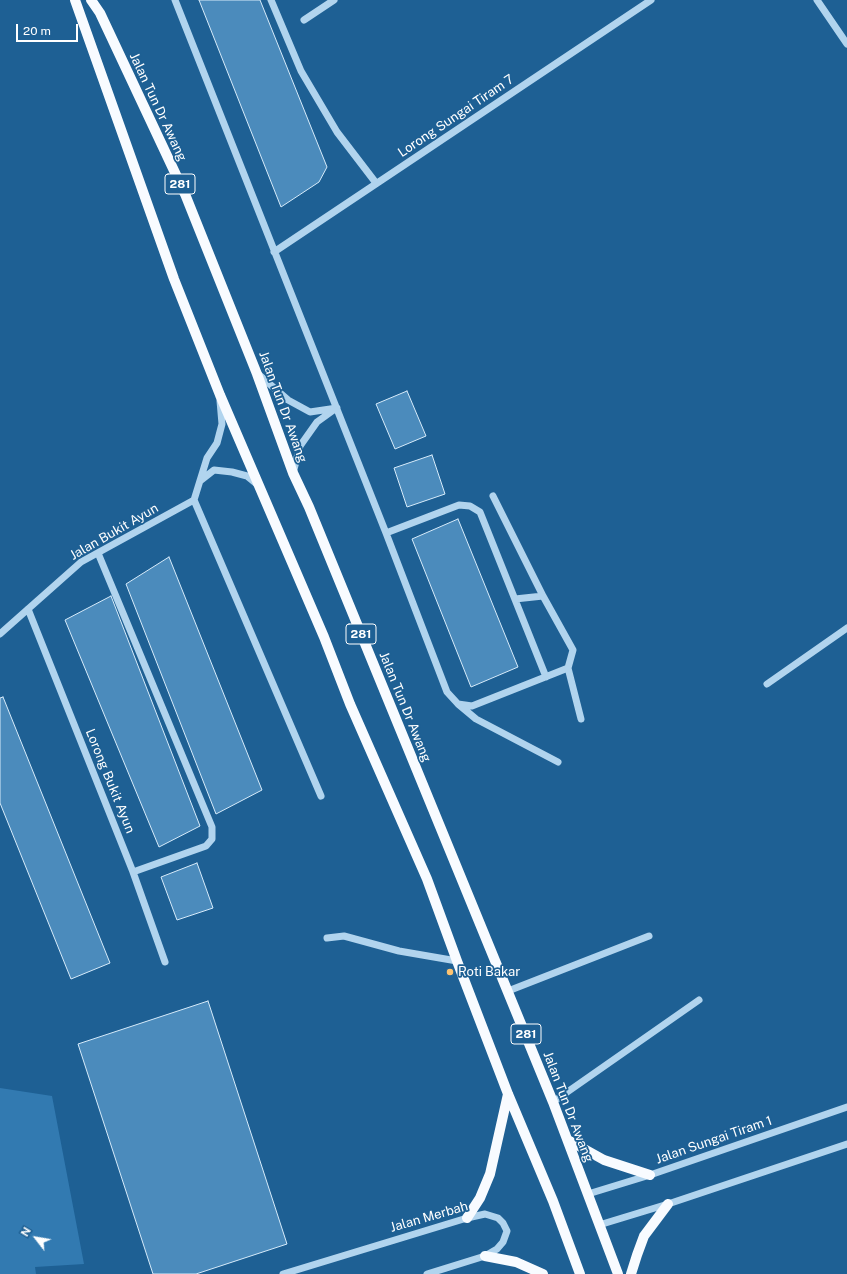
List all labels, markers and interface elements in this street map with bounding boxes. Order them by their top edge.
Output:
scale bar [18,16,80,42]
text: 20 m [23,24,51,38]
street label: Jalan Tun Dr Awang [126,50,190,164]
street label: Lorong Sungai Tiram 7 [395,71,517,161]
road number: 281 [165,174,195,194]
street label: Jalan Tun Dr Awang [256,349,310,465]
street label: Jalan Bukit Ayun [67,500,161,564]
road number: 281 [346,624,376,644]
street label: Jalan Tun Dr Awang [376,650,434,764]
street label: Lorong Bukit Ayun [82,726,138,836]
place label: Roti Bakar [458,964,520,980]
marker: Roti Bakar [445,967,455,977]
road number: 281 [511,1024,541,1044]
street label: Jalan Tun Dr Awang [540,1049,596,1165]
street label: Jalan Sungai Tiram 1 [654,1113,774,1167]
street label: Jalan Merbah [388,1198,470,1236]
north arrow [16,1218,56,1258]
text: N [18,1225,33,1239]

